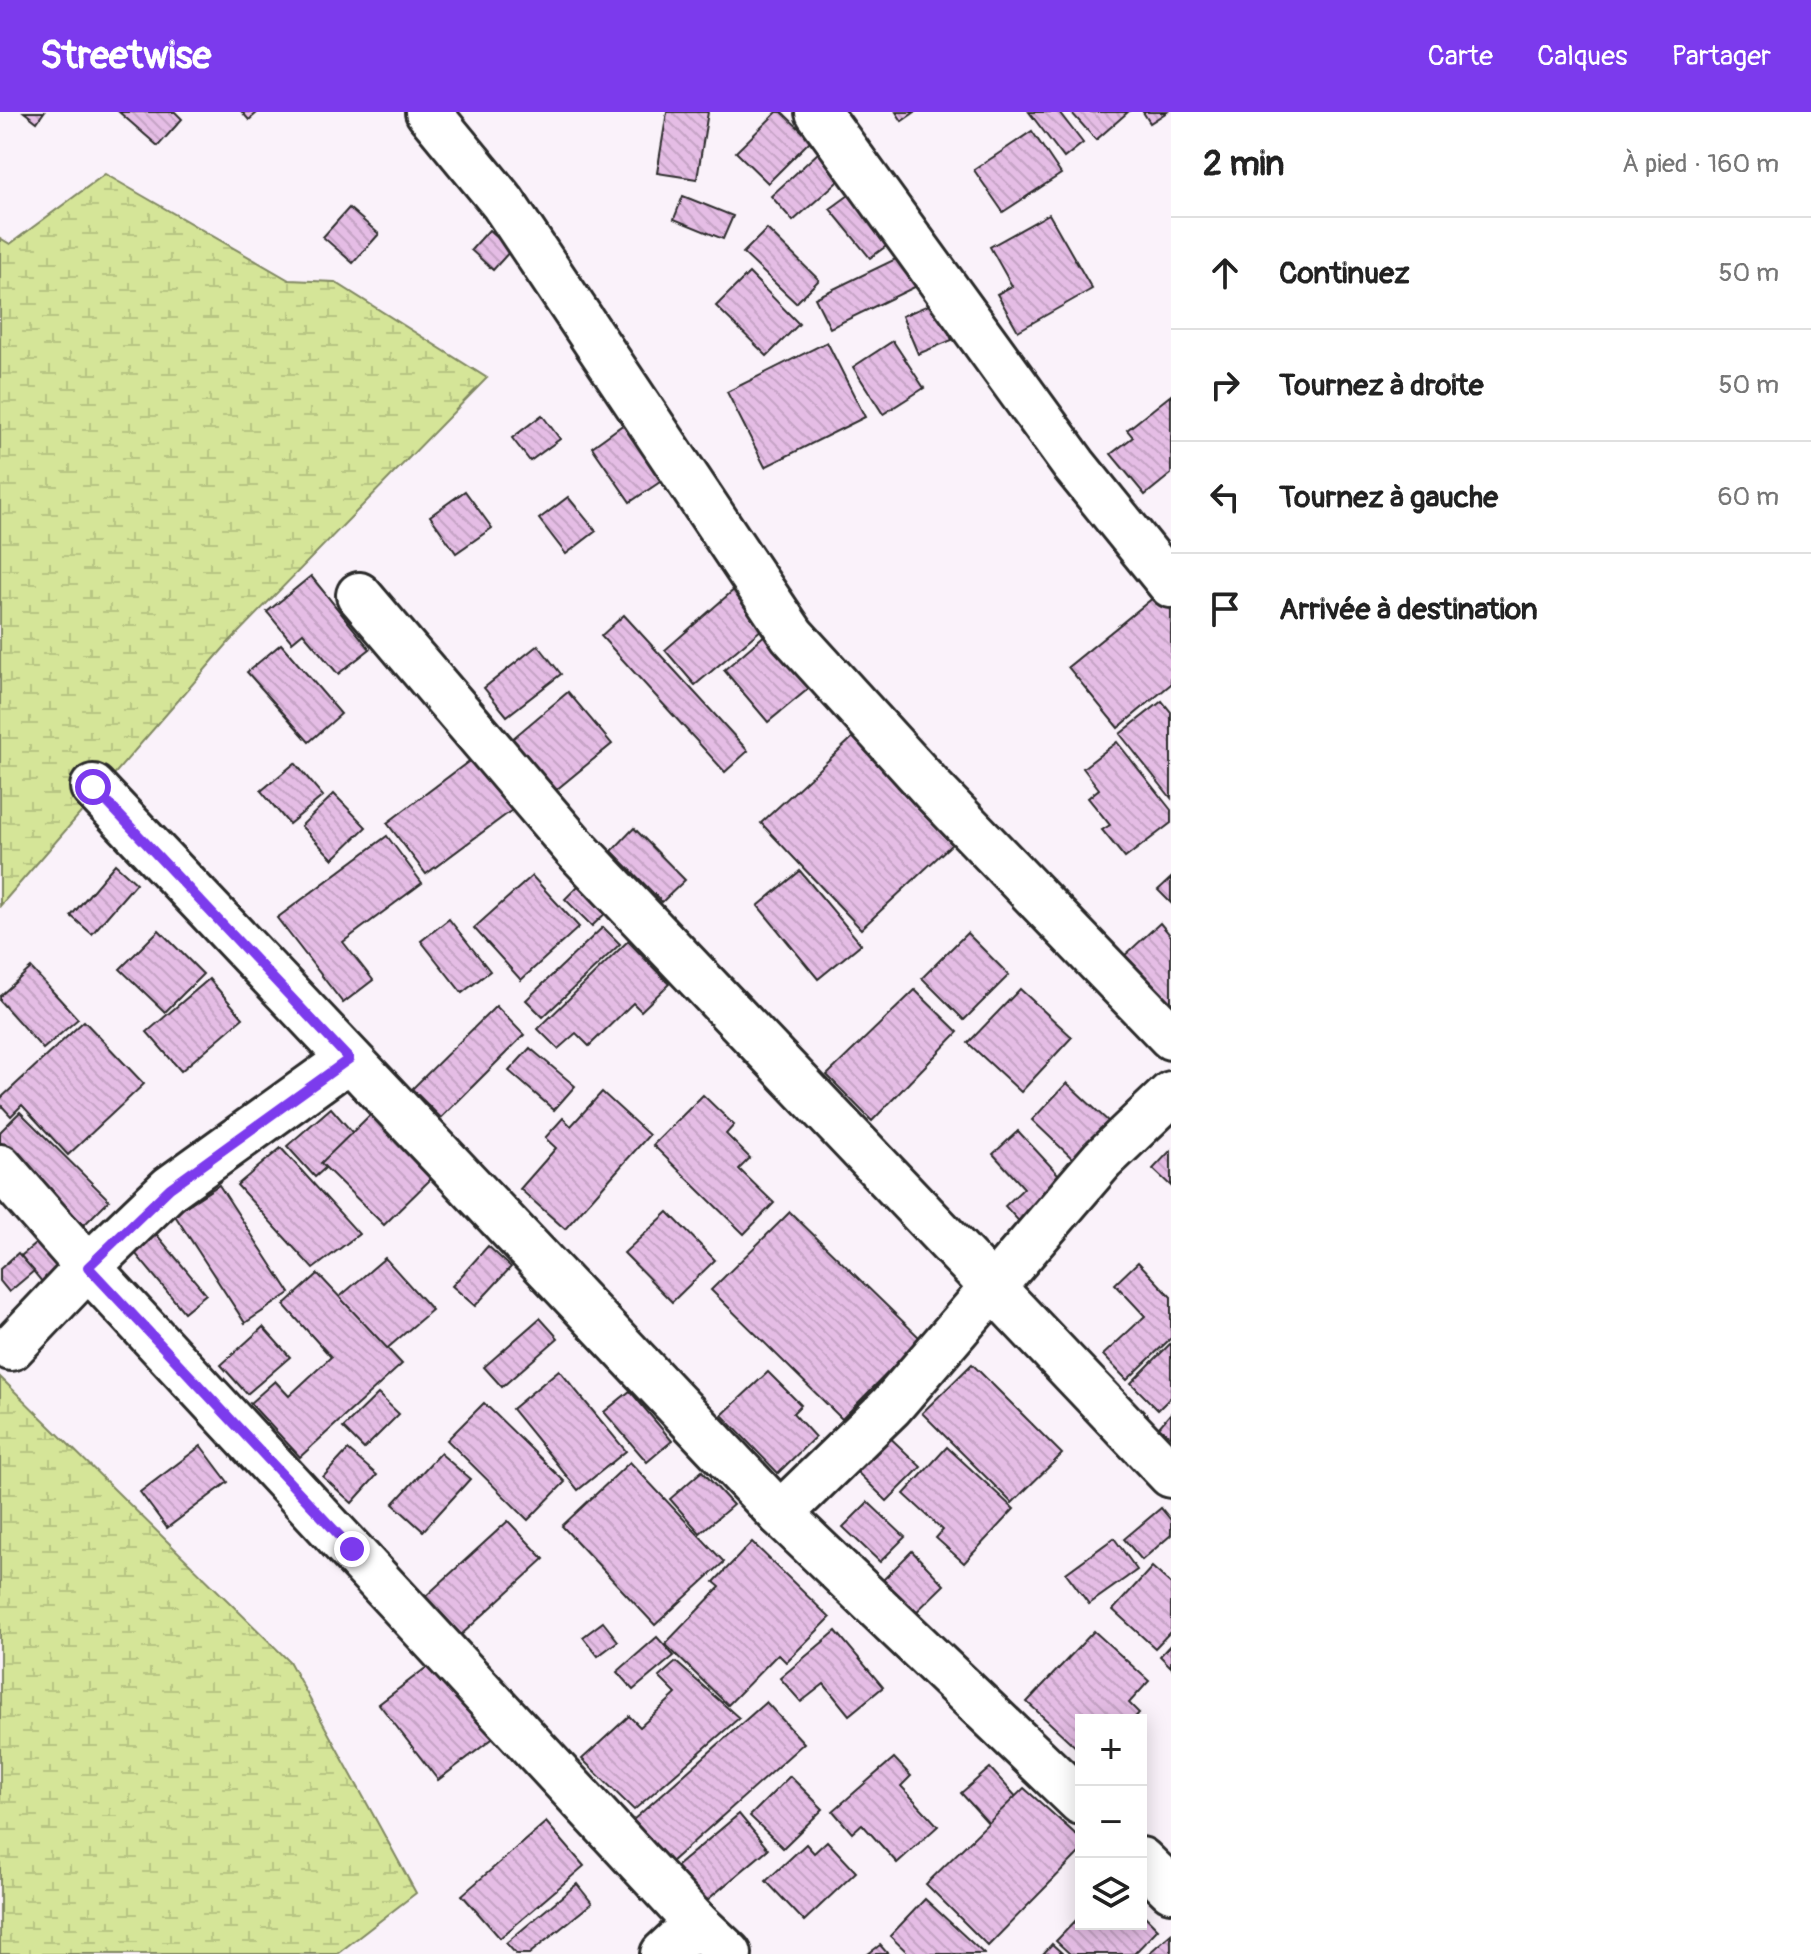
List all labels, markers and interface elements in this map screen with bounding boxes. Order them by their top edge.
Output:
text: Streetwise [40,32,211,80]
text: Carte [1428,39,1493,74]
text: Calques [1537,39,1627,74]
text: Partager [1671,39,1771,74]
text: 2 min [1203,143,1285,186]
text: À pied · 160 m [1622,148,1779,180]
icon: ahead [1203,251,1247,295]
text: Continuez [1279,255,1410,292]
text: 50 m [1718,257,1779,289]
icon: right [1203,363,1247,407]
text: Tournez à droite [1279,367,1483,404]
text: 50 m [1718,369,1779,401]
icon: left [1203,475,1247,519]
text: Tournez à gauche [1279,479,1498,516]
text: 60 m [1717,481,1779,513]
icon: arrive [1203,587,1247,631]
text: Arrivée à destination [1279,591,1538,628]
route start [75,769,111,805]
route end [334,1531,370,1567]
map controls [1075,1714,1147,1930]
button: + [1075,1714,1147,1786]
button: − [1075,1786,1147,1858]
button: layers [1075,1858,1147,1930]

